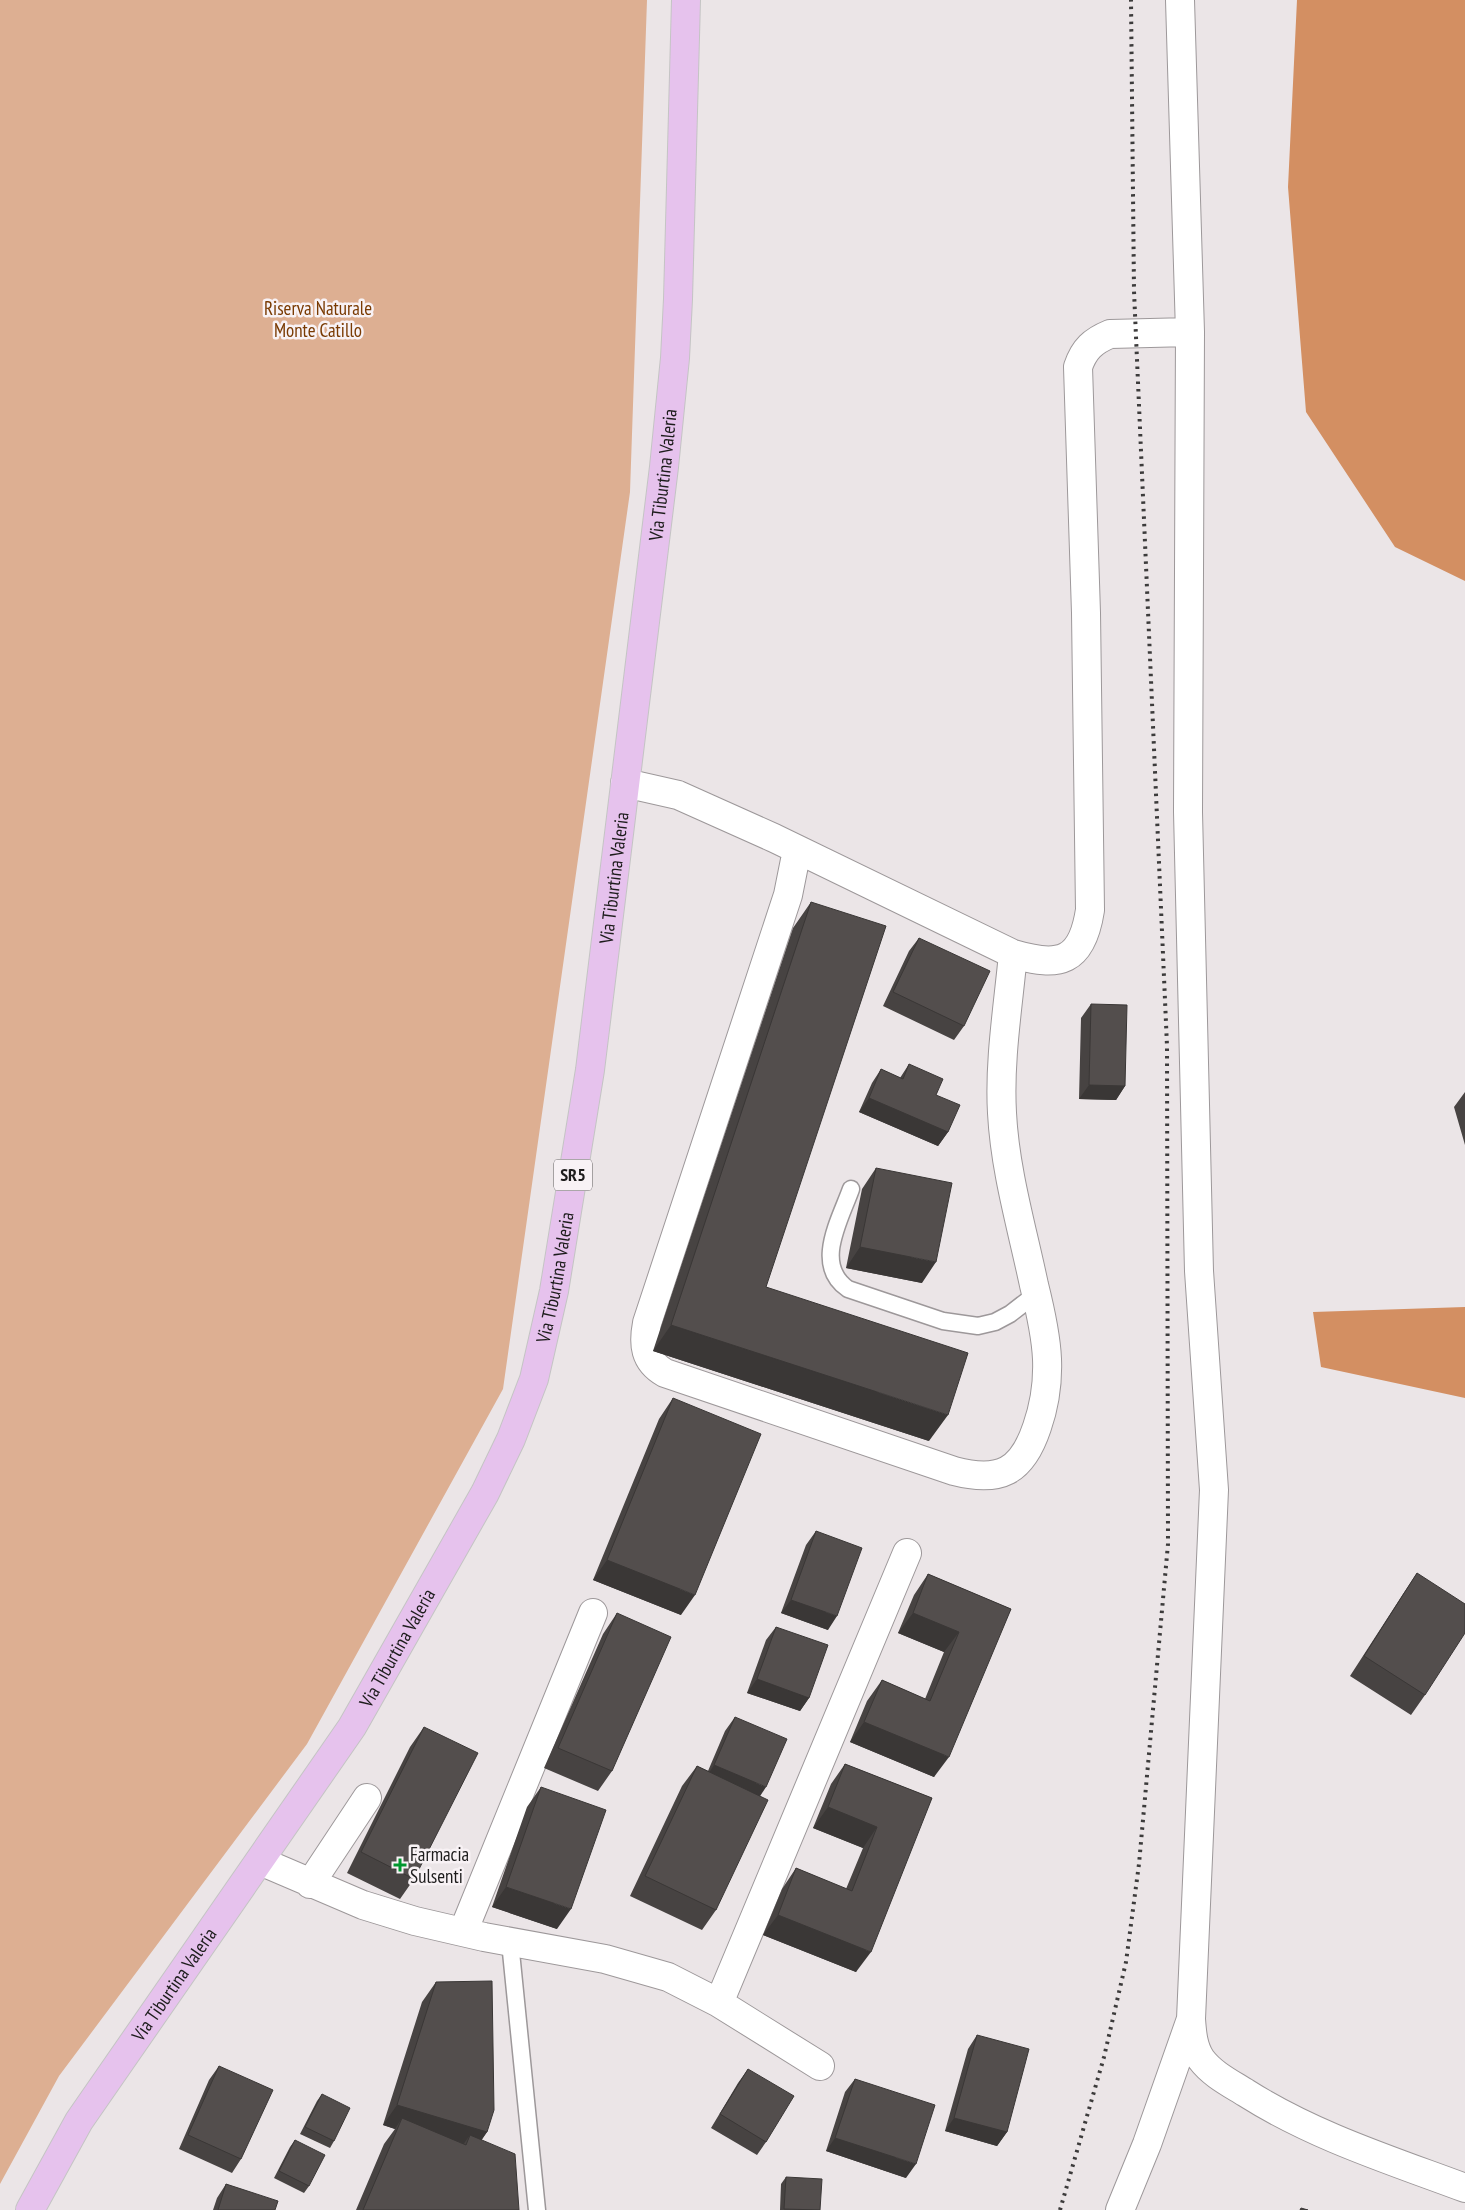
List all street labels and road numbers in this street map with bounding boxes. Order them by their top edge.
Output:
street label: Via Tiburtina Valeria [643,408,682,543]
street label: Via Tiburtina Valeria [593,811,634,946]
road number: SR5 [554,1160,592,1190]
street label: Via Tiburtina Valeria [530,1210,579,1346]
street label: Via Tiburtina Valeria [353,1584,440,1712]
street label: Via Tiburtina Valeria [126,1923,221,2046]

